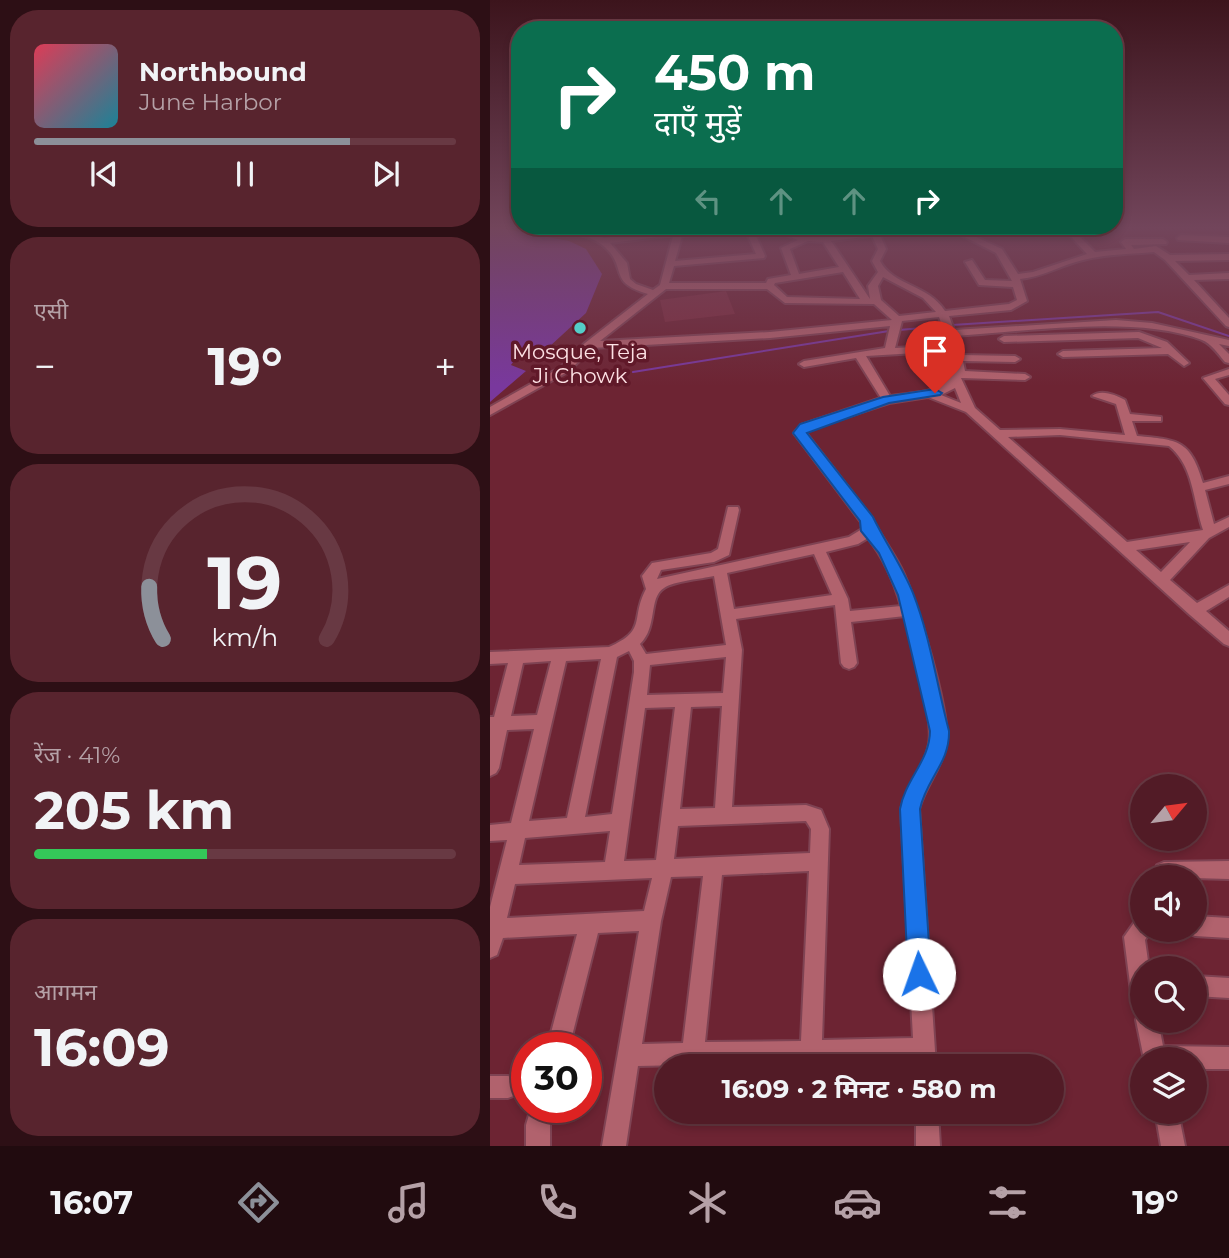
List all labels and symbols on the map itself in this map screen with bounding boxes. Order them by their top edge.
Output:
marker: Mosque, Teja Ji Chowk [572,320,588,336]
pin [905,321,965,393]
place label: Mosque, Teja Ji Chowk [512,339,648,388]
north arrow [1130,774,1208,850]
position arrow [882,937,956,1011]
speed limit sign: 30 [511,1032,602,1123]

